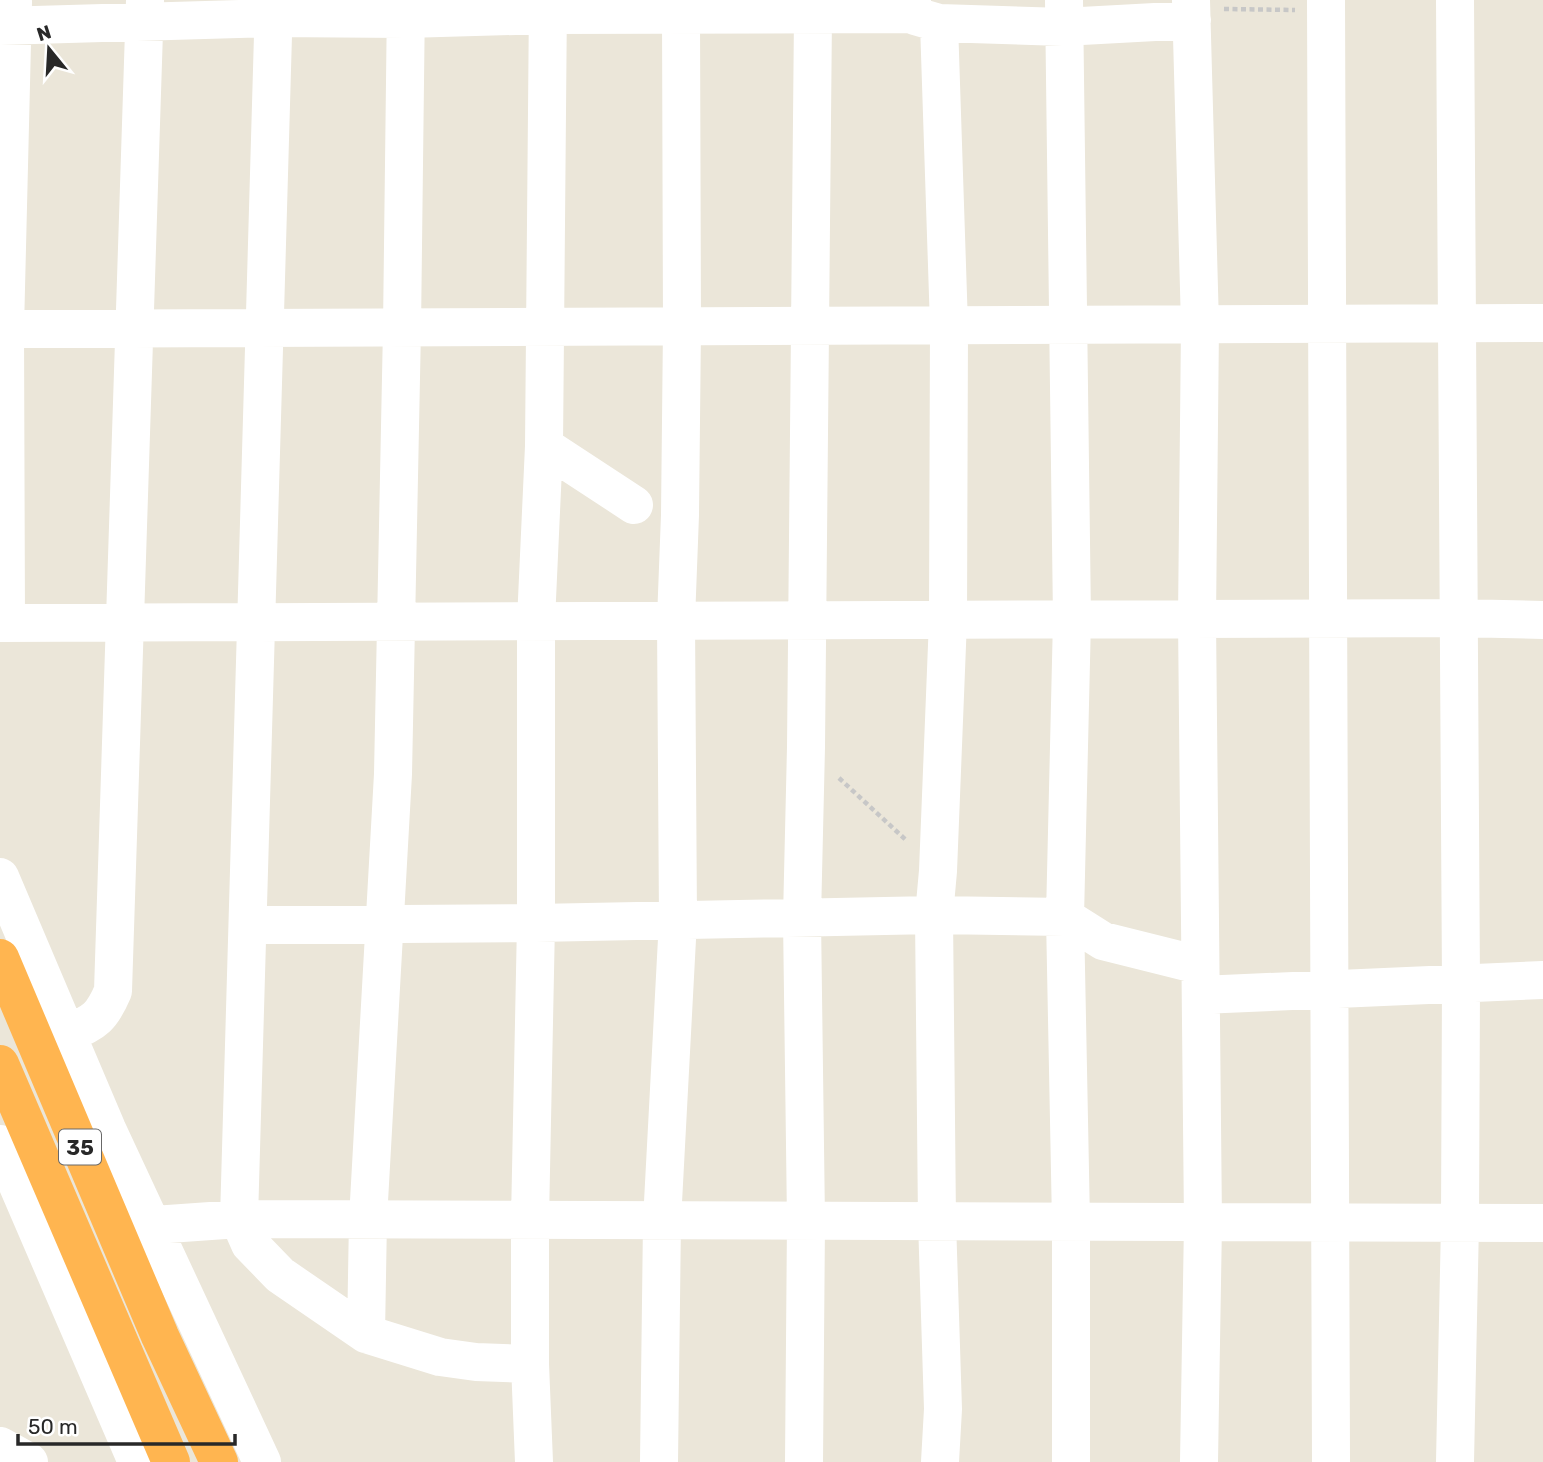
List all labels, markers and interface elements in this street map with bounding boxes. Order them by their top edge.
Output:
north arrow [14,14,84,84]
text: N [34,20,54,46]
road number: 35 [59,1130,101,1164]
scale bar [18,1402,234,1446]
text: 50 m [28,1414,78,1439]

